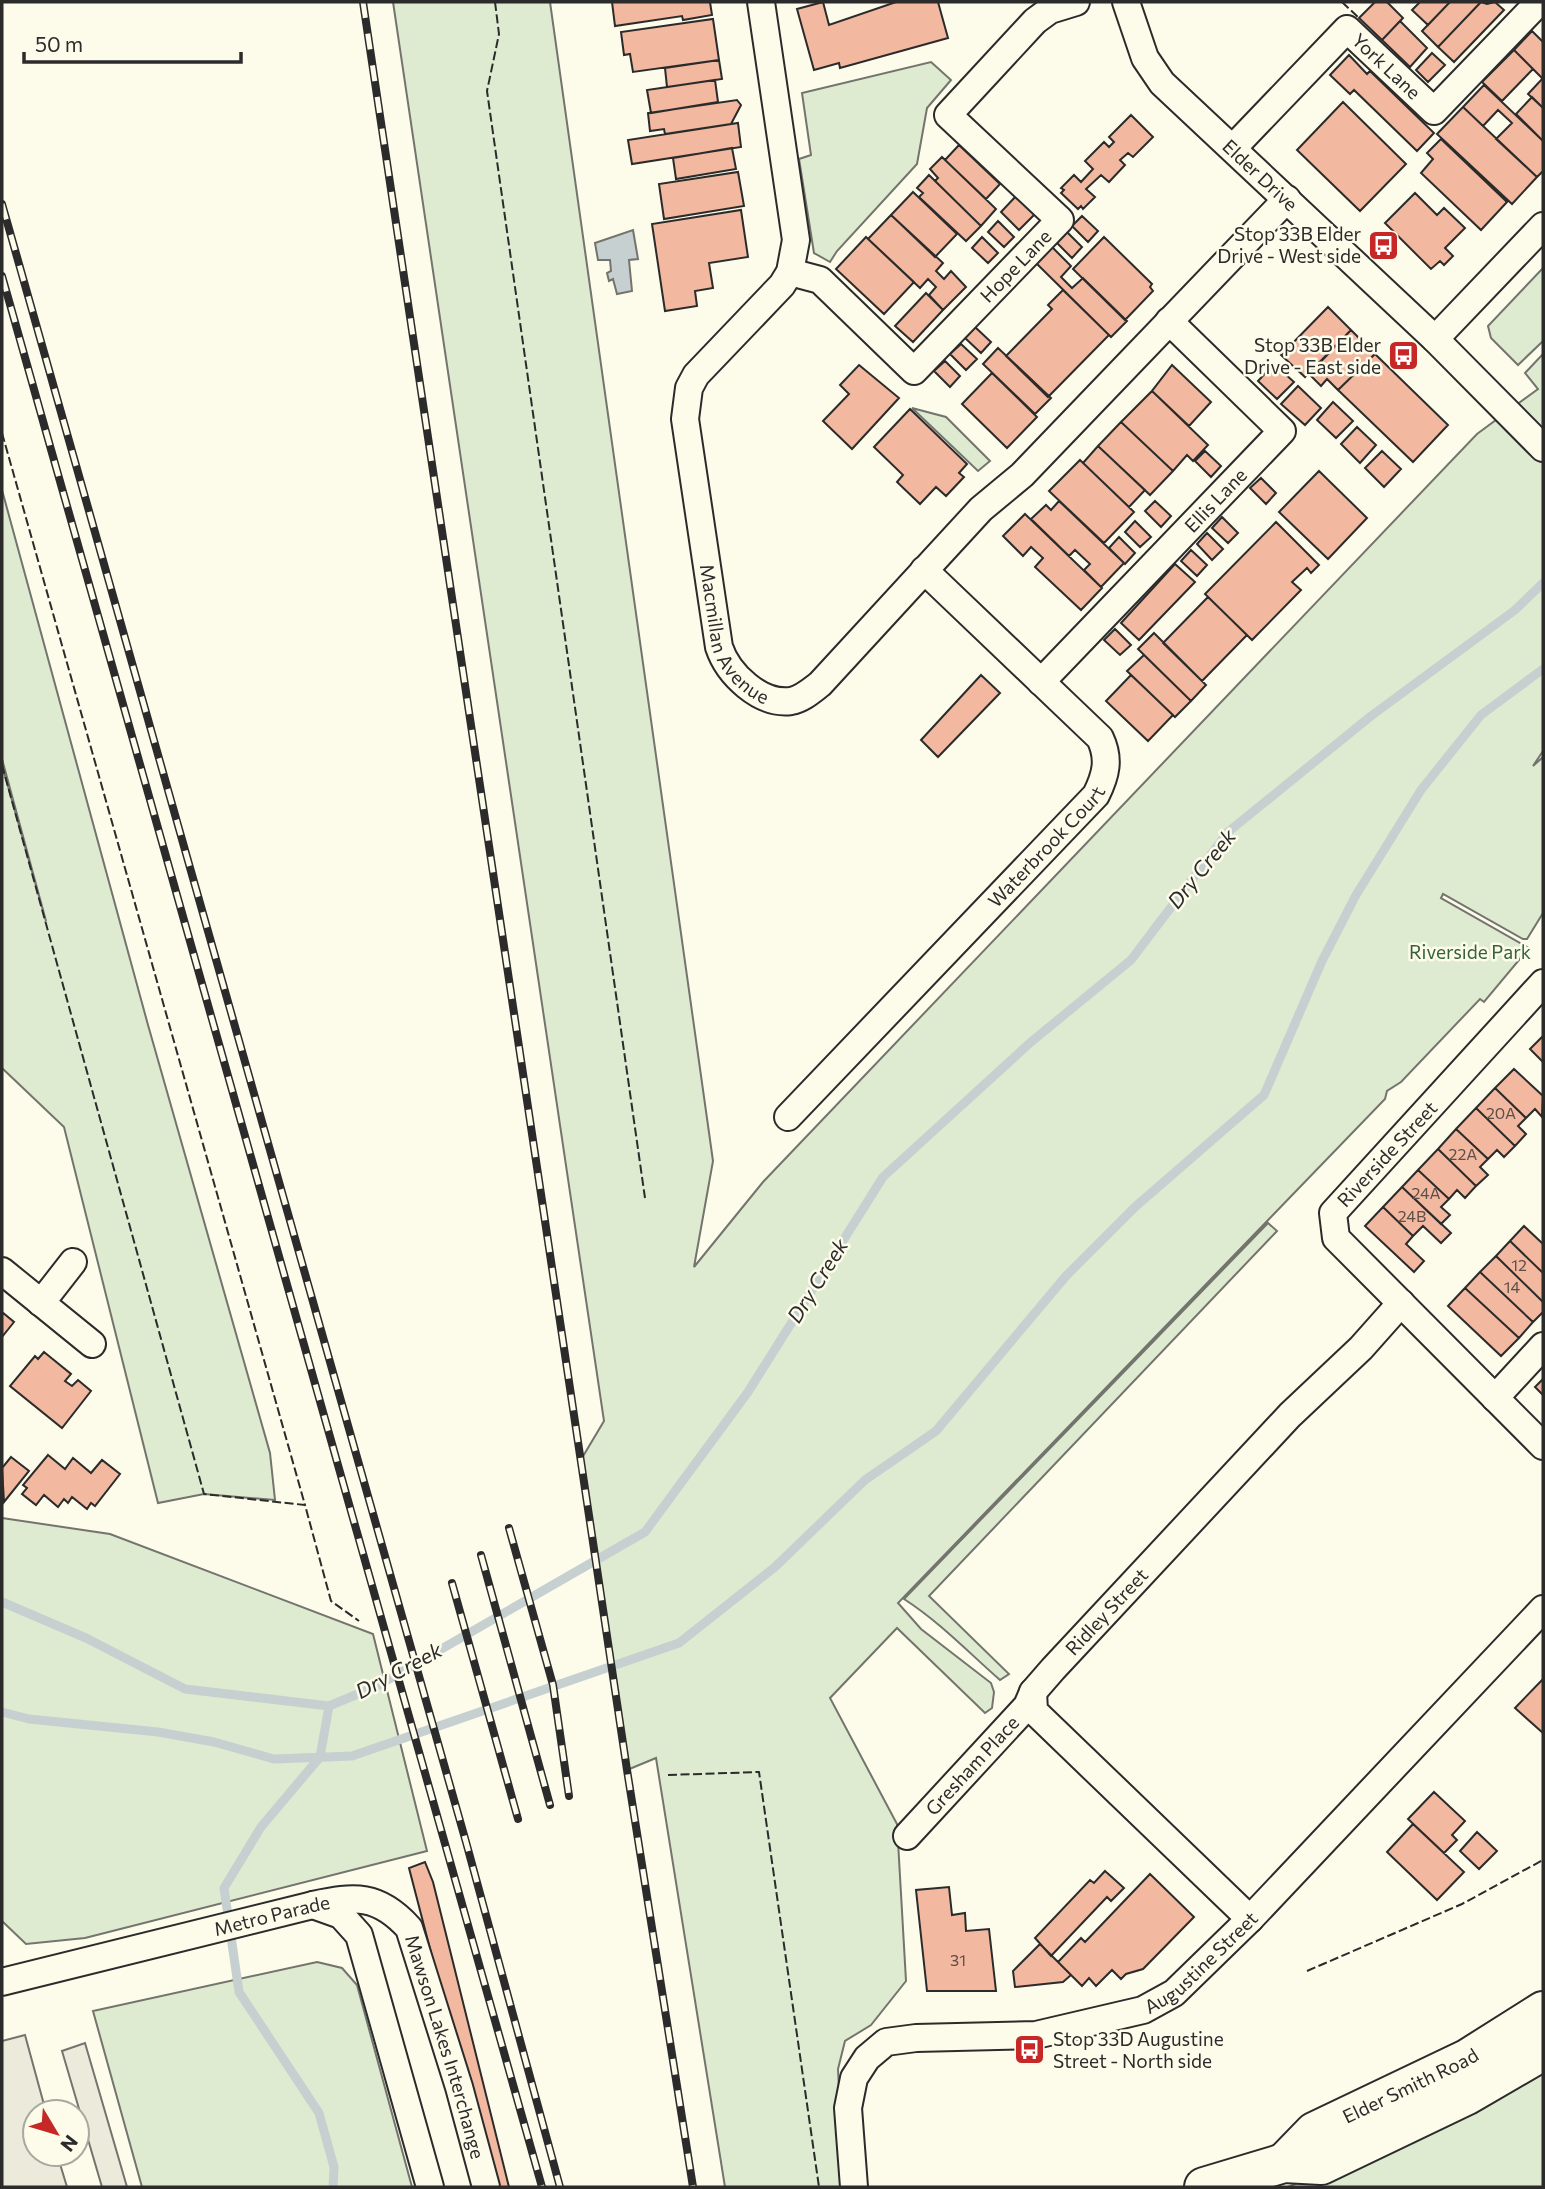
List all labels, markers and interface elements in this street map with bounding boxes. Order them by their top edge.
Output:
scale bar [24,21,242,65]
street label: York Lane [1348,28,1426,103]
text: 50 m [35,31,83,56]
street label: Elder Drive [1218,134,1303,215]
place label: Stop 33B Elder Drive - West side [1217,222,1361,267]
street label: Hope Lane [975,224,1056,307]
bus stop icon: Stop 33B Elder Drive - West side [1367,228,1401,262]
place label: Stop 33B Elder Drive - East side [1244,333,1381,378]
bus stop icon: Stop 33B Elder Drive - East side [1387,339,1421,373]
street label: Ellis Lane [1179,463,1251,537]
street label: Macmillan Avenue [696,563,773,708]
street label: Waterbrook Court [983,782,1110,912]
water label: Dry Creek [1161,823,1241,913]
park label: Riverside Park [1409,940,1531,963]
street label: Riverside Street [1332,1096,1442,1211]
house number: 20A [1486,1103,1516,1122]
house number: 22A [1449,1144,1477,1163]
house number: 24A [1411,1183,1441,1202]
house number: 24B [1398,1206,1426,1225]
water label: Dry Creek [781,1233,853,1327]
house number: 12 [1511,1255,1527,1274]
house number: 14 [1504,1277,1521,1296]
street label: Ridley Street [1060,1563,1152,1660]
water label: Dry Creek [351,1636,447,1703]
street label: Gresham Place [920,1711,1023,1820]
street label: Metro Parade [212,1890,332,1940]
street label: Augustine Street [1140,1906,1262,2018]
street label: Mawson Lakes Interchange [401,1932,490,2161]
house number: 31 [950,1950,966,1969]
place label: Stop 33D Augustine Street - North side [1053,2027,1224,2072]
bus stop icon: Stop 33D Augustine Street - North side [1013,2033,1047,2067]
street label: Elder Smith Road [1339,2043,1482,2128]
north arrow [21,2098,91,2168]
text: N [56,2131,83,2156]

